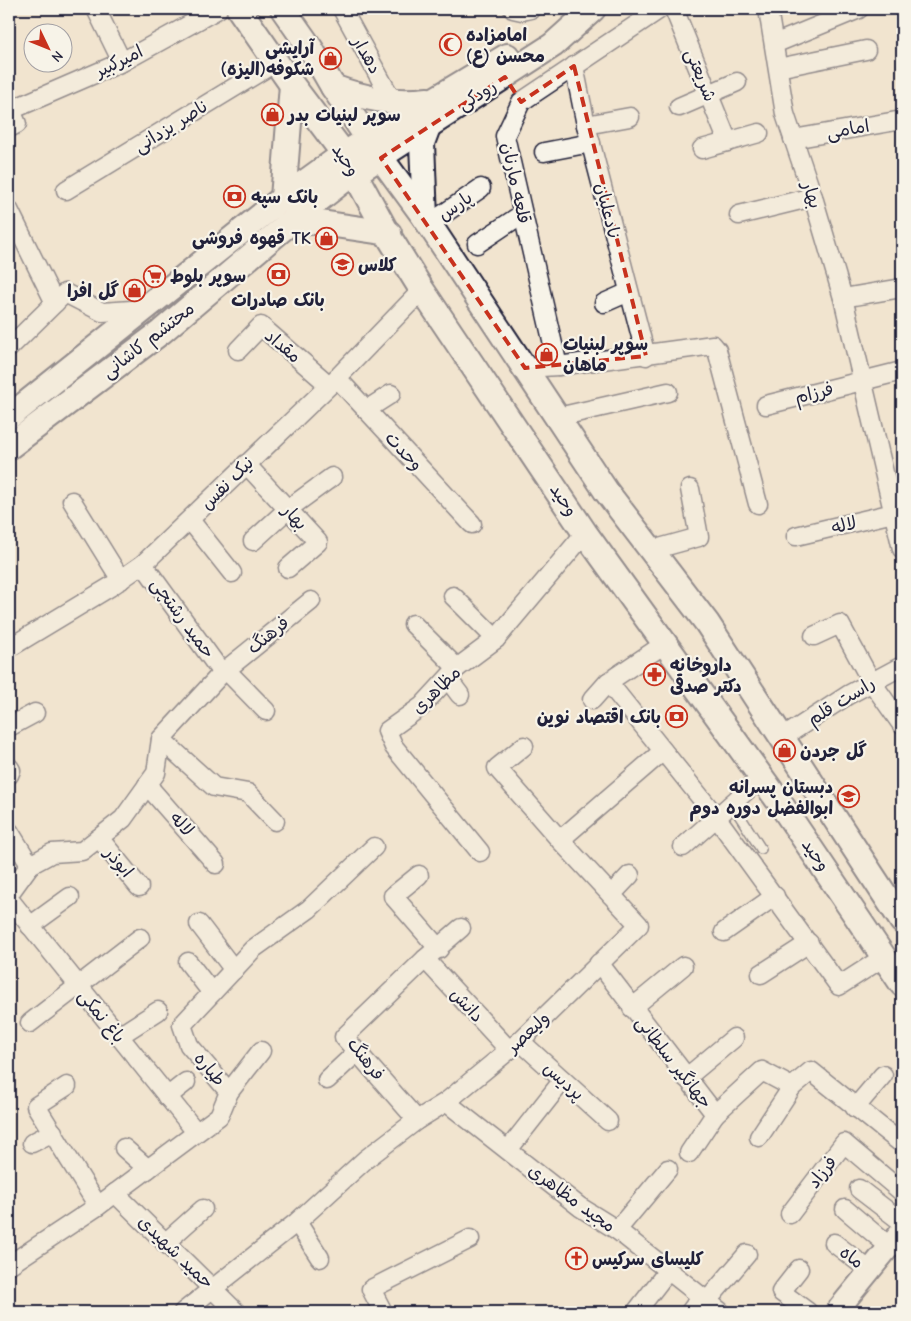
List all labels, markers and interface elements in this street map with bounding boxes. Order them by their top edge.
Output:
north arrow [22,22,72,72]
place label: امامزاده محسن (ع) [466,25,545,68]
street label: دهدار [346,31,386,78]
mosque icon: امامزاده محسن (ع) [438,33,462,57]
place label: آرایشی شکوفه(الیزه) [220,38,315,80]
street label: امیرکبیر [90,41,147,83]
shop icon: آرایشی شکوفه(الیزه) [318,46,342,70]
street label: شریعتی [680,46,721,105]
text: N [48,47,66,66]
street label: رودکی [454,76,500,115]
street label: ناصر یزدانی [130,95,212,157]
shop icon: سوپر لبنیات بدر [260,103,284,127]
place label: سوپر لبنیات بدر [286,105,401,127]
street label: امامی [825,115,871,144]
street label: وحید [327,140,364,181]
street label: قلعه مارنان [497,141,534,226]
street label: بهار [797,177,826,211]
street label: نادعلیان [590,181,625,242]
bank icon: بانک سپه [223,185,247,209]
place label: بانک سپه [251,187,318,209]
street label: پارس [434,187,477,227]
shop icon: قهوه فروشی TK [315,226,339,250]
place label: قهوه فروشی TK [192,228,311,250]
school or university icon: کلاس [330,253,354,277]
place label: کلاس [358,255,397,276]
bank icon: بانک صادرات [266,263,290,287]
supermarket icon: سوپر بلوط [142,264,166,288]
place label: سوپر بلوط [170,266,246,288]
shop icon: گل افرا [123,279,147,303]
place label: گل افرا [67,280,119,302]
place label: بانک صادرات [231,290,325,311]
street label: محتشم کاشانی [98,298,201,385]
street label: مقداد [260,325,305,367]
place label: سوپر لبنیات ماهان [563,334,648,376]
shop icon: سوپر لبنیات ماهان [535,342,559,366]
street label: فرزام [793,379,836,411]
street label: وحدت [380,427,427,475]
street label: نیک نفس [197,453,258,514]
street label: وحید [545,480,582,521]
street label: بهار [276,499,312,535]
street label: لاله [829,512,859,539]
street label: حمید رشتچی [145,574,219,663]
street label: فرهنگ [243,612,294,659]
place label: داروخانه دکتر صدقی [670,655,742,697]
street label: مظاهری [408,662,465,719]
pharmacy icon: داروخانه دکتر صدقی [642,663,666,687]
street label: راست قلم [804,673,880,733]
bank icon: بانک اقتصاد نوین [665,705,689,729]
place label: بانک اقتصاد نوین [537,707,661,728]
shop icon: گل جردن [772,739,796,763]
place label: گل جردن [800,740,867,762]
place label: دبستان پسرانه ابوالفضل دوره دوم [690,777,833,822]
school or university icon: دبستان پسرانه ابوالفضل دوره دوم [837,785,861,809]
street label: لاله [165,808,198,841]
street label: وحید [797,835,834,876]
street label: ابوذر [99,841,137,882]
street label: دانش [446,984,488,1027]
street label: باغ نمکی [73,985,130,1048]
street label: ولیعصر [501,1007,554,1059]
street label: جهانگیر سلطانی [631,1012,716,1113]
street label: فرهنگ [343,1034,389,1085]
street label: طیاره [189,1048,230,1090]
street label: پردیس [538,1058,588,1106]
street label: فرزاد [803,1152,841,1193]
street label: مجید مظاهری [524,1160,619,1237]
street label: حمید شهیدی [134,1211,218,1293]
street label: ماه [836,1242,868,1273]
church icon: کلیسای سرکیس [564,1247,588,1271]
place label: کلیسای سرکیس [592,1249,704,1270]

